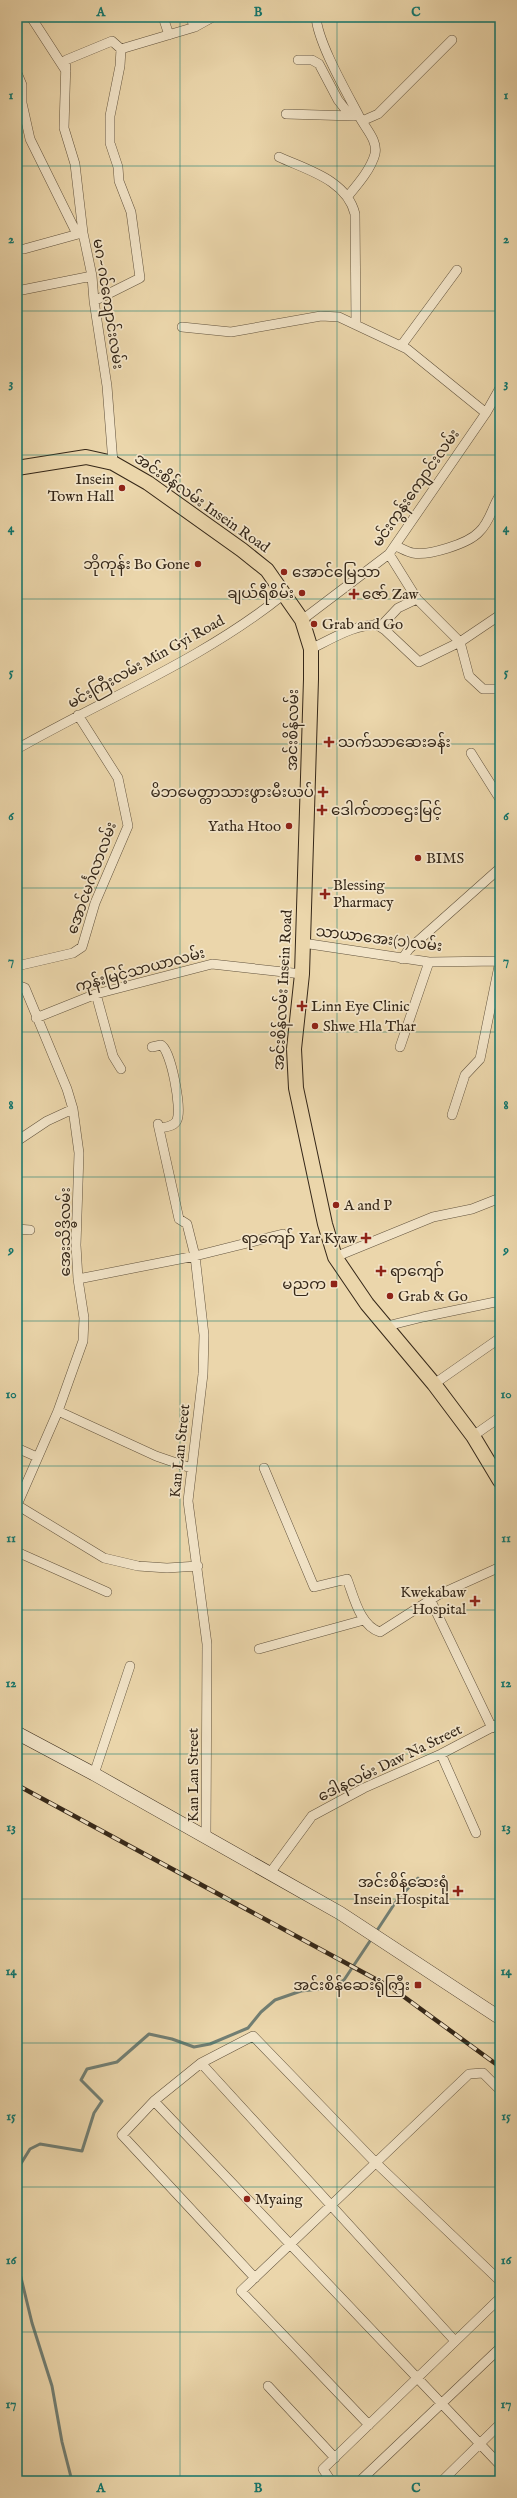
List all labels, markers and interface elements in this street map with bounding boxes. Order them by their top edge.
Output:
text: A [96,4,107,21]
text: B [254,4,263,21]
text: C [411,4,421,21]
text: 1 [9,87,14,104]
text: 1 [504,87,509,104]
text: 2 [8,231,14,248]
text: 2 [503,231,509,248]
street label: မဂ~ဂင်ကျောင်းလမ်း [86,237,129,371]
text: 3 [9,375,14,392]
text: 3 [504,375,509,392]
street label: မင်းကွန်းကျောင်းလမ်း [367,425,465,552]
street label: အင်းစိန်လမ်း Insein Road [130,448,275,559]
place label: Insein Town Hall [48,470,115,506]
marker: Insein Town Hall [117,483,127,493]
text: 4 [8,520,15,537]
text: 4 [503,520,510,537]
place label: ဘိုကုန်း Bo Gone [83,554,190,576]
marker: ဘိုကုန်း Bo Gone [193,559,203,569]
place label: အောင်မြေသာ [292,562,381,584]
marker: အောင်မြေသာ [279,567,289,577]
place label: ချယ်ရီစိမ်း [227,583,294,605]
place label: ဇော် Zaw [362,584,419,604]
marker: ချယ်ရီစိမ်း [297,588,307,598]
marker: ဇော် Zaw [349,589,359,599]
street label: မင်းကြီးလမ်း Min Gyi Road [64,610,229,715]
place label: Grab and Go [322,615,403,634]
marker: Grab and Go [309,619,319,629]
text: 5 [9,664,14,681]
text: 5 [504,664,509,681]
street label: အင်းစိန်လမ်း [282,689,305,771]
place label: သက်သာဆေးခန်း [338,732,451,754]
marker: သက်သာဆေးခန်း [323,736,335,748]
place label: မိဘမေတ္တာသားဖွားမီးယပ် [150,782,314,804]
marker: မိဘမေတ္တာသားဖွားမီးယပ် [317,786,329,798]
place label: ဒေါက်တာဌေးမြင့် [331,800,442,822]
marker: ဒေါက်တာဌေးမြင့် [316,804,328,816]
text: 6 [8,808,14,825]
text: 6 [503,808,509,825]
place label: Yatha Htoo [208,817,281,836]
street label: အောင်မင်္ဂလာလမ်း [62,819,121,937]
marker: Yatha Htoo [284,821,294,831]
place label: BIMS [426,849,464,868]
marker: BIMS [413,853,423,863]
place label: Blessing Pharmacy [333,876,394,912]
marker: Blessing Pharmacy [320,889,330,899]
street label: အင်းစိန်လမ်း Insein Road [268,908,299,1071]
street label: သာယာအေး(၁)လမ်း [315,921,443,956]
street label: ကုန်းမြင့်သာယာလမ်း [73,943,207,998]
text: 7 [8,953,14,970]
text: 7 [503,953,509,970]
place label: Linn Eye Clinic [311,997,410,1016]
marker: Linn Eye Clinic [296,1000,308,1012]
place label: Shwe Hla Thar [323,1017,417,1036]
marker: Shwe Hla Thar [310,1021,320,1031]
text: 8 [8,1097,14,1114]
text: 8 [503,1097,509,1114]
street label: အေးသိဒ္ဓိလမ်း [55,1187,77,1277]
place label: A and P [343,1196,392,1215]
marker: A and P [331,1200,341,1210]
place label: ရာကျော် Yar Kyaw [241,1228,358,1250]
marker: ရာကျော် Yar Kyaw [360,1232,372,1244]
text: 9 [7,1242,14,1259]
text: 9 [502,1242,509,1259]
place label: ရာကျော် [390,1261,444,1283]
marker: ရာကျော် [375,1265,387,1277]
place label: မညက [282,1275,326,1296]
marker: မညက [329,1279,339,1289]
place label: Grab & Go [398,1287,468,1306]
marker: Grab & Go [385,1291,395,1301]
text: 10 [5,1386,17,1403]
text: 10 [500,1386,512,1403]
street label: Kan Lan Street [166,1403,194,1499]
text: 11 [6,1530,16,1547]
text: 11 [501,1530,511,1547]
place label: Kwekabaw Hospital [400,1583,467,1619]
marker: Kwekabaw Hospital [469,1595,481,1607]
text: 12 [6,1675,16,1692]
text: 12 [501,1675,511,1692]
street label: ဒေါနလမ်း Daw Na Street [314,1719,466,1808]
street label: Kan Lan Street [184,1728,203,1822]
text: 13 [6,1819,16,1836]
text: 13 [501,1819,511,1836]
place label: အင်းစိန်ဆေးရုံ Insein Hospital [353,1872,450,1909]
marker: အင်းစိန်ဆေးရုံ Insein Hospital [452,1885,464,1897]
text: 14 [5,1963,17,1980]
text: 14 [500,1963,512,1980]
place label: အင်းစိန်ဆေးရုံကြီး [293,1975,410,1997]
marker: အင်းစိန်ဆေးရုံကြီး [413,1980,423,1990]
text: 15 [6,2108,16,2125]
text: 15 [501,2108,511,2125]
place label: Myaing [255,2190,303,2209]
marker: Myaing [242,2194,252,2204]
text: 16 [6,2252,17,2269]
text: 16 [501,2252,512,2269]
text: 17 [6,2396,16,2413]
text: 17 [501,2396,511,2413]
text: A [96,2480,107,2497]
text: B [254,2480,263,2497]
text: C [411,2480,421,2497]

